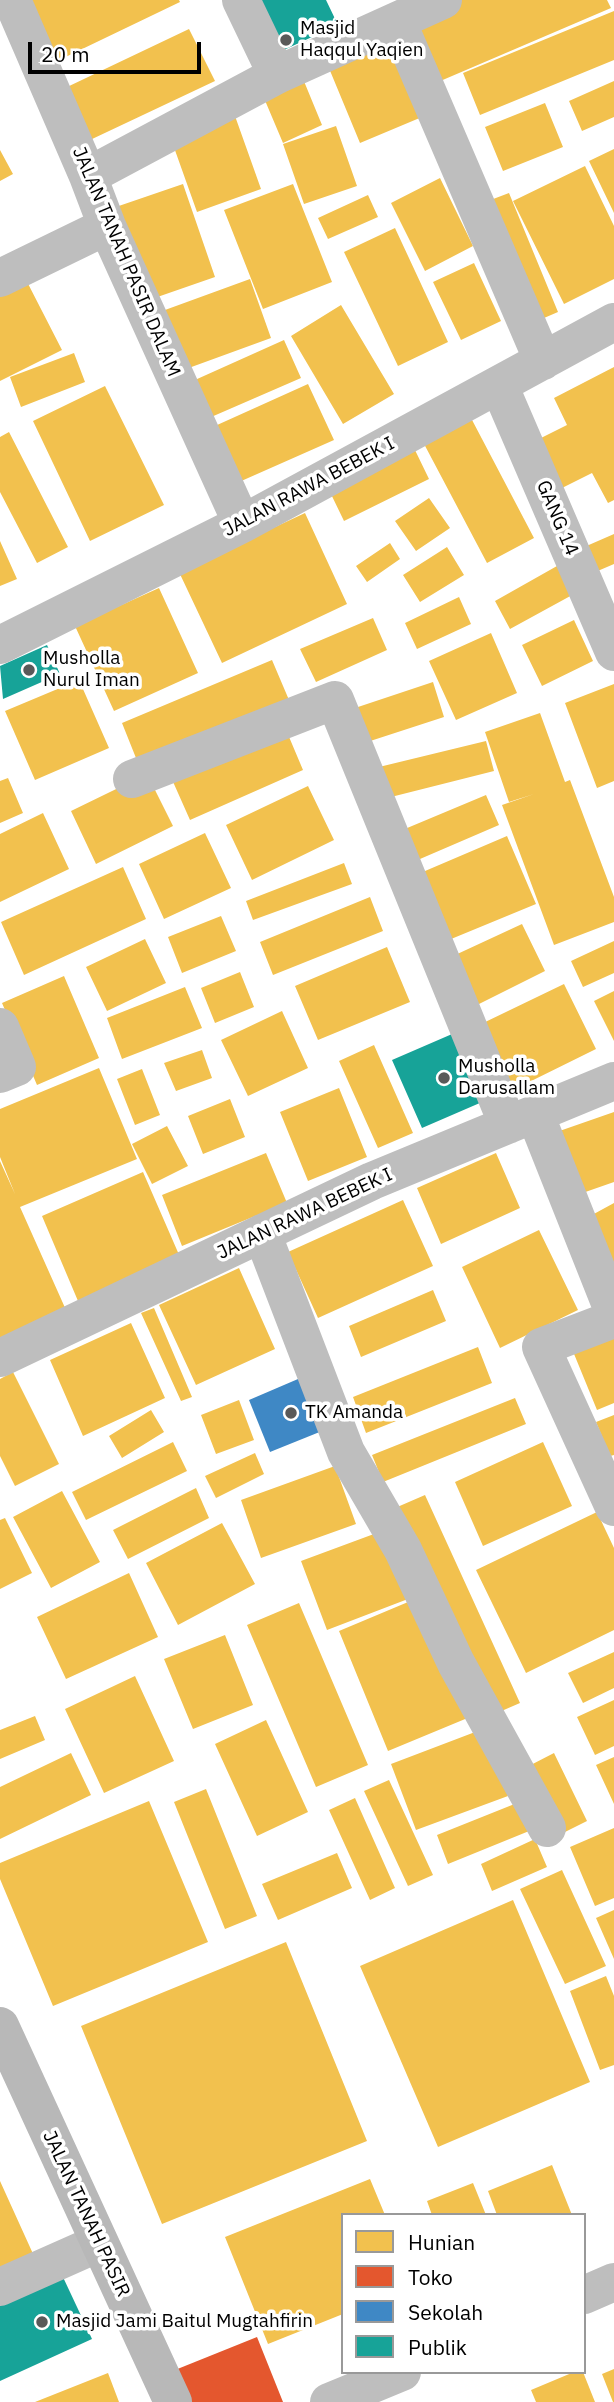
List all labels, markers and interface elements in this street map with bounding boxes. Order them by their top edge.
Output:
place label: Masjid Haqqul Yaqien [300,18,424,62]
scale bar [32,28,205,72]
marker: Masjid Haqqul Yaqien [278,32,294,48]
text: 20 m [41,40,90,68]
street label: JALAN TANAH PASIR DALAM [67,144,185,380]
street label: JALAN RAWA BEBEK I [219,432,399,542]
street label: GANG 14 [531,477,583,559]
place label: Musholla Nurul Iman [43,648,140,692]
marker: Musholla Nurul Iman [21,662,37,678]
place label: Musholla Darusallam [458,1056,555,1100]
marker: Musholla Darusallam [436,1070,452,1086]
street label: JALAN RAWA BEBEK I [214,1163,396,1265]
place label: TK Amanda [305,1402,403,1424]
marker: TK Amanda [283,1405,299,1421]
street label: JALAN TANAH PASIR [37,2127,135,2301]
legend [341,2213,586,2374]
text: Hunian [408,2228,475,2256]
text: Toko [408,2263,453,2291]
text: Sekolah [408,2298,483,2326]
place label: Masjid Jami Baitul Mugtahfirin [56,2311,313,2333]
marker: Masjid Jami Baitul Mugtahfirin [34,2314,50,2330]
text: Publik [408,2333,467,2361]

